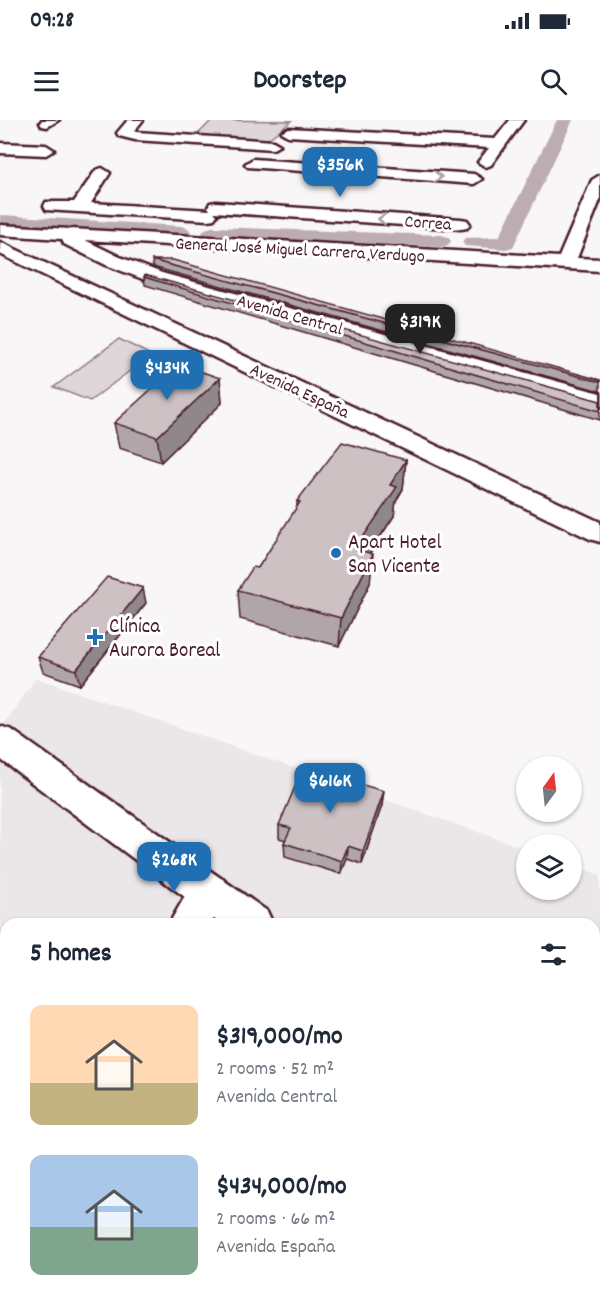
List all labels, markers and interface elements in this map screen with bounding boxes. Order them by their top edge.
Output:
text: 09:28 [30,6,74,37]
text: Doorstep [253,62,347,101]
icon: menu [30,65,63,98]
icon: search [537,65,570,98]
pin: $356K [298,147,382,198]
text: $356K [316,152,364,180]
one-way arrow [433,170,442,183]
street label: Correa [404,210,453,239]
one-way arrow [377,212,386,225]
street label: General José Miguel Carrera Verdugo [174,232,425,271]
street label: Avenida Central [233,289,346,344]
pin: $319K [378,304,462,355]
text: $319K [399,309,441,337]
pin: $434K [125,350,209,401]
text: $434K [145,355,189,383]
street label: Avenida España [245,358,353,426]
place label: Apart Hotel San Vicente [348,529,441,583]
marker: Apart Hotel San Vicente [329,546,343,560]
place label: Clínica Aurora Boreal [109,613,220,667]
marker: Clínica Aurora Boreal [86,628,104,646]
north arrow [516,756,582,822]
map controls [516,756,582,900]
pin: $616K [288,763,372,814]
text: $616K [308,768,352,796]
button: layers [516,834,582,900]
pin: $268K [132,842,216,893]
text: $268K [151,847,197,875]
text: 5 homes [30,936,112,973]
icon: filters [537,938,570,971]
text: $319,000/mo [216,1019,343,1056]
icon: home [78,1029,150,1101]
text: 2 rooms · 52 m² [216,1056,334,1084]
text: Avenida Central [216,1084,337,1112]
text: $434,000/mo [216,1169,347,1206]
icon: home [78,1179,150,1251]
text: 2 rooms · 66 m² [216,1206,336,1234]
text: Avenida España [216,1234,335,1262]

